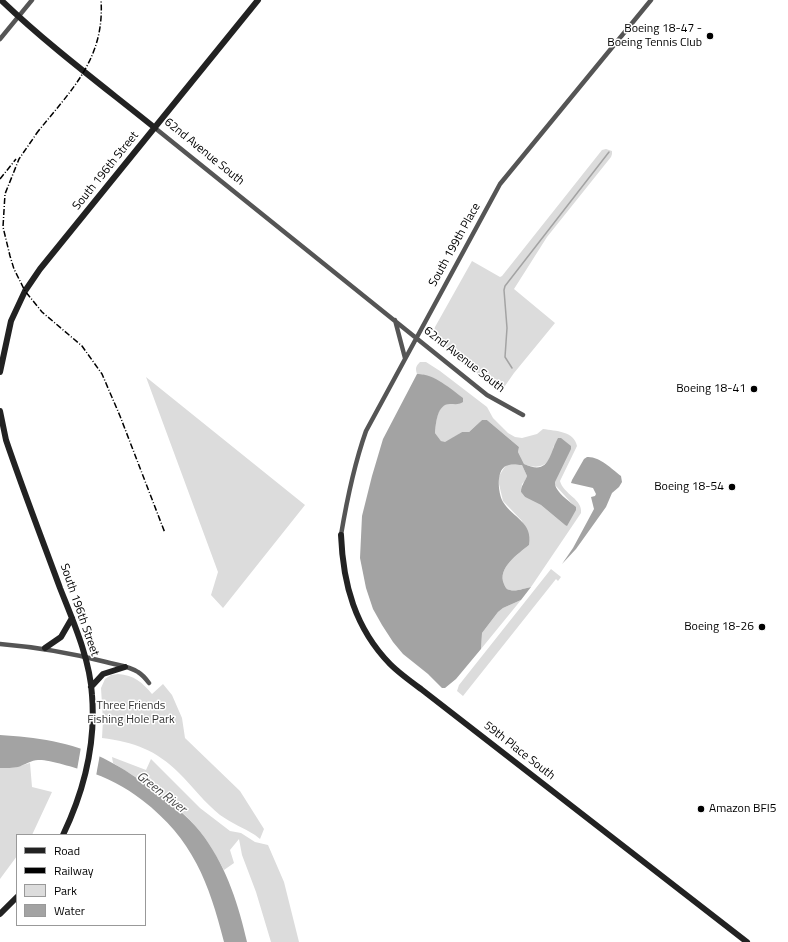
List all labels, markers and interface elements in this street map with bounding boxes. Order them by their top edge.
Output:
place label: Boeing 18-47 - Boeing Tennis Club [607,22,702,50]
marker: Boeing 18-47 - Boeing Tennis Club [705,31,715,41]
street label: 62nd Avenue South [161,115,247,189]
street label: South 196th Street [70,129,142,213]
street label: South 199th Place [426,201,484,289]
street label: 62nd Avenue South [421,324,507,396]
place label: Boeing 18-41 [676,382,746,396]
marker: Boeing 18-41 [749,384,759,394]
place label: Boeing 18-54 [654,480,724,494]
marker: Boeing 18-54 [727,482,737,492]
street label: South 196th Street [56,562,102,658]
place label: Boeing 18-26 [684,620,754,634]
marker: Boeing 18-26 [757,622,767,632]
park label: Three Friends Fishing Hole Park [87,699,175,727]
street label: 59th Place South [481,719,557,783]
water label: Green River [133,769,189,817]
place label: Amazon BFI5 [709,802,776,816]
marker: Amazon BFI5 [696,804,706,814]
legend [16,834,146,926]
text: Road [54,841,80,860]
text: Railway [54,861,94,880]
text: Park [54,881,77,900]
text: Water [54,901,85,920]

